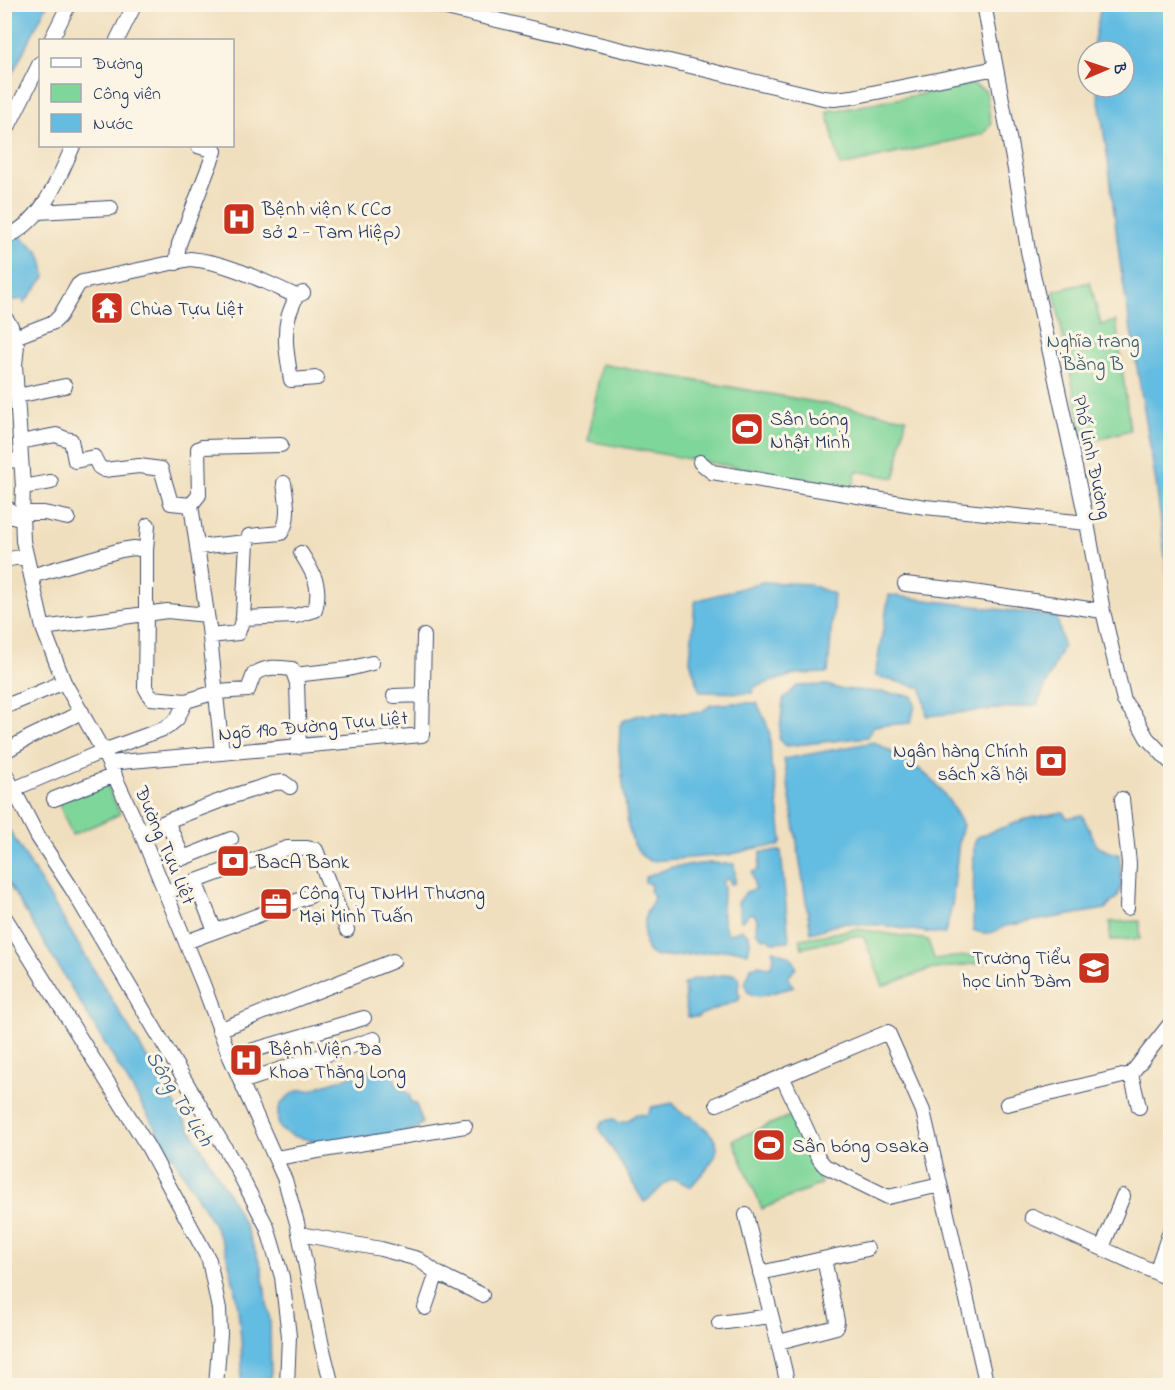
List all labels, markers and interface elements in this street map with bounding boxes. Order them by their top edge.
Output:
legend [39,39,234,147]
north arrow [1076,39,1136,99]
text: Đường [92,52,143,79]
text: B [1107,62,1131,75]
text: Công viên [93,82,161,109]
text: Nước [93,112,133,138]
place label: Bệnh viện K (Cơ sở 2 - Tam Hiệp) [261,196,400,248]
hospital icon: Bệnh viện K (Cơ sở 2 - Tam Hiệp) [221,201,257,237]
temple icon: Chùa Tựu Liệt [89,290,125,326]
place label: Chùa Tựu Liệt [130,296,244,325]
park label: Nghĩa trang Bằng B [1046,328,1140,381]
street label: Phố Linh Đường [1062,393,1118,522]
place label: Sân bóng Nhật Minh [770,406,850,458]
sports icon: Sân bóng Nhật Minh [729,411,765,447]
street label: Ngõ 190 Đường Tựu Liệt [217,705,410,751]
place label: Ngân hàng Chính sách xã hội [893,738,1028,790]
bank icon: Ngân hàng Chính sách xã hội [1033,743,1069,779]
street label: Đường Tựu Liệt [124,781,202,910]
bank icon: BacA Bank [215,843,251,879]
place label: BacA Bank [255,849,350,878]
place label: Công Ty TNHH Thương Mại Minh Tuấn [299,880,485,932]
office icon: Công Ty TNHH Thương Mại Minh Tuấn [258,886,294,922]
place label: Trường Tiểu học Linh Đàm [962,945,1071,997]
school or university icon: Trường Tiểu học Linh Đàm [1076,950,1112,986]
place label: Bệnh Viện Đa Khoa Thăng Long [268,1036,406,1089]
hospital icon: Bệnh Viện Đa Khoa Thăng Long [228,1042,264,1078]
water label: Sông Tô Lịch [136,1045,220,1154]
sports icon: Sân bóng Osaka [751,1127,787,1163]
place label: Sân bóng Osaka [792,1133,929,1163]

